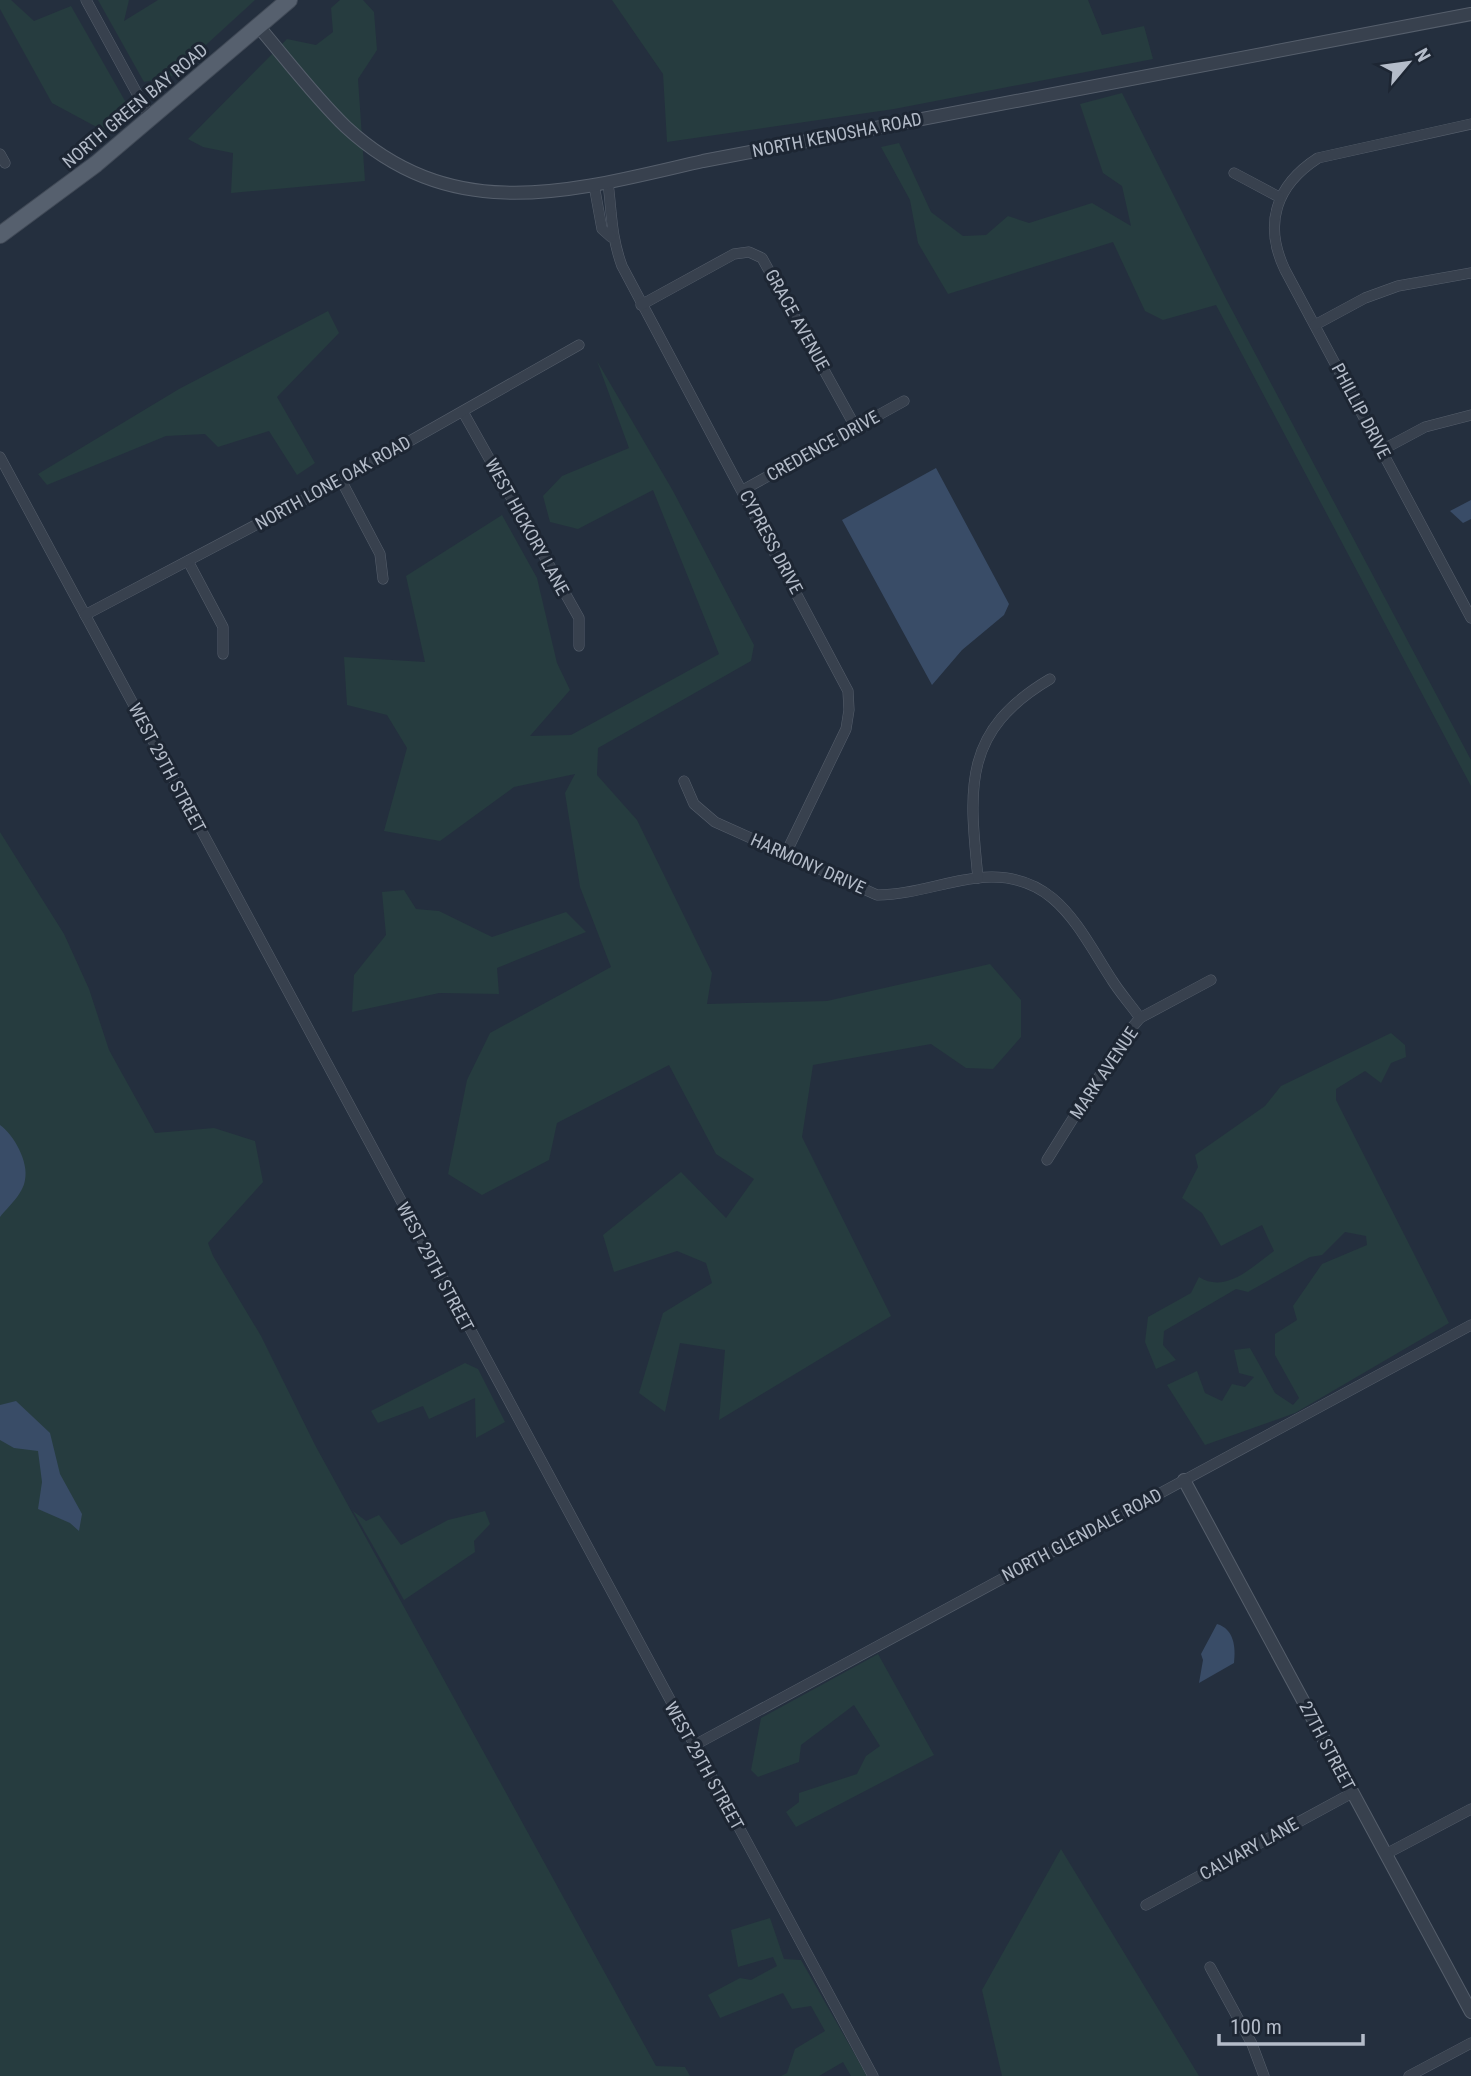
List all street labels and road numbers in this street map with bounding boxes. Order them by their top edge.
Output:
street label: NORTH GREEN BAY ROAD [58,39,211,172]
street label: NORTH KENOSHA ROAD [750,108,923,161]
street label: GRACE AVENUE [761,265,834,374]
street label: PHILLIP DRIVE [1328,360,1395,462]
street label: CREDENCE DRIVE [763,406,883,485]
street label: NORTH LONE OAK ROAD [251,431,414,534]
street label: WEST HICKORY LANE [481,455,574,599]
street label: CYPRESS DRIVE [735,486,808,597]
street label: WEST 29TH STREET [125,700,210,836]
street label: HARMONY DRIVE [748,829,869,898]
street label: MARK AVENUE [1065,1023,1142,1123]
street label: WEST 29TH STREET [393,1199,478,1335]
street label: NORTH GLENDALE ROAD [998,1484,1165,1586]
street label: WEST 29TH STREET [661,1698,748,1834]
street label: 27TH STREET [1295,1698,1360,1794]
street label: CALVARY LANE [1196,1813,1302,1884]

